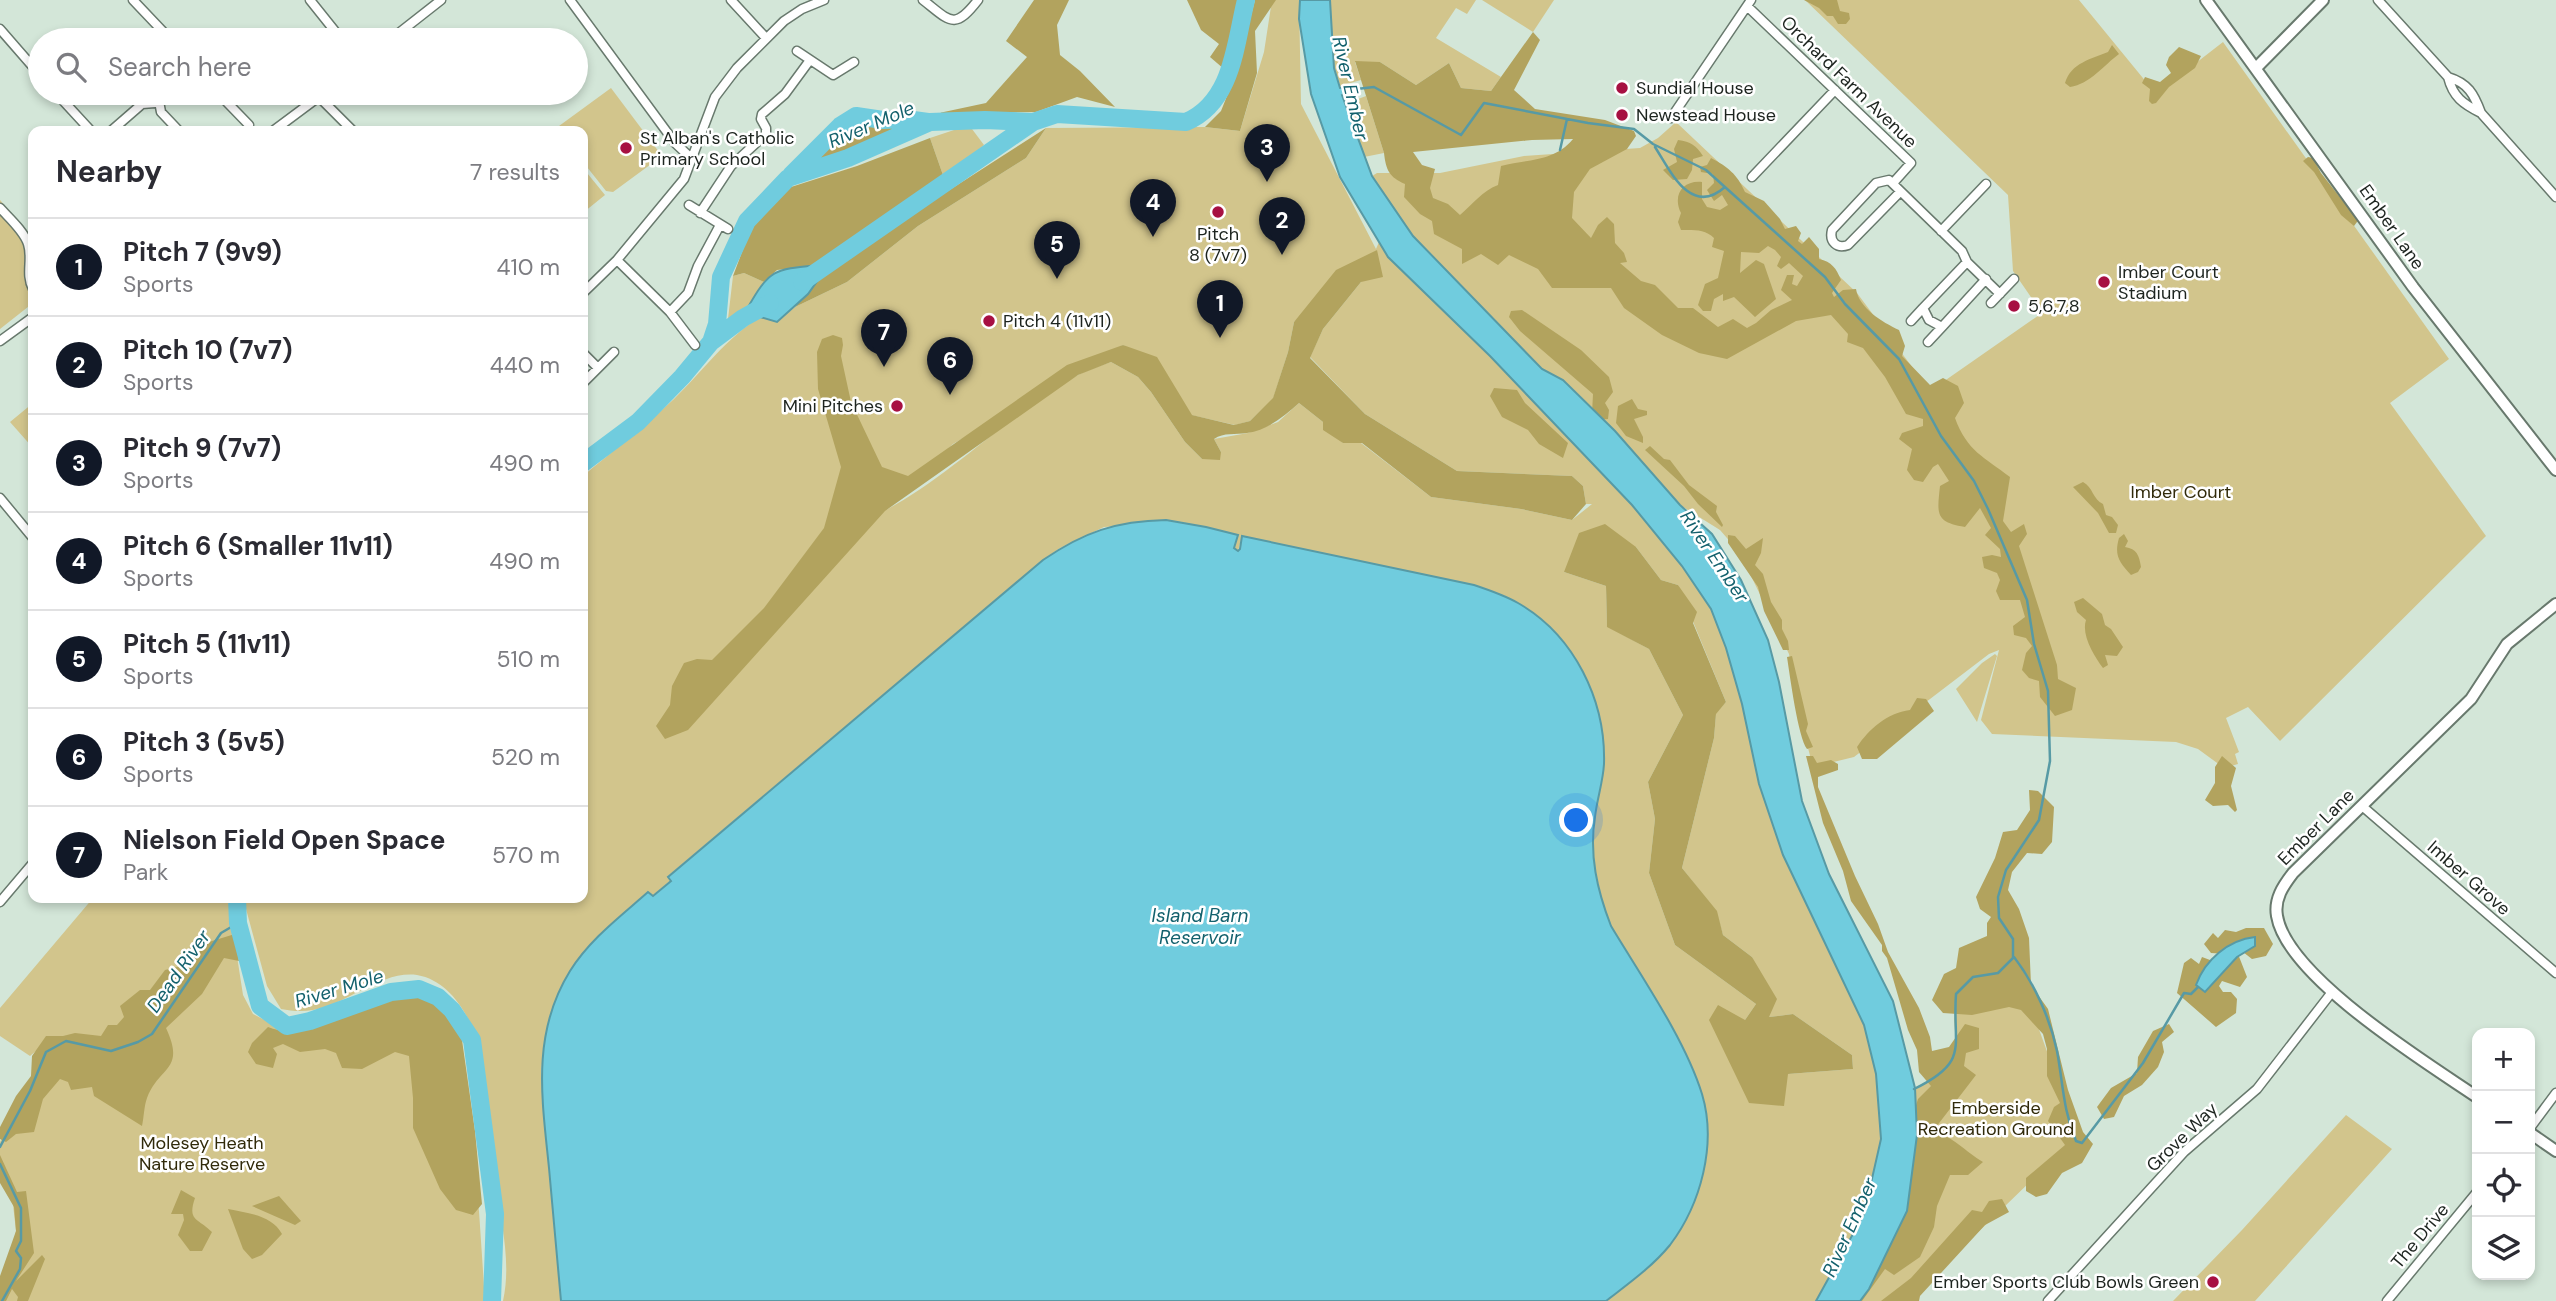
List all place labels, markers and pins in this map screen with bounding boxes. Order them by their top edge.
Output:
place label: Sundial House [1636,76,1754,100]
marker: Sundial House [1614,80,1630,96]
place label: Newstead House [1636,103,1776,127]
marker: Newstead House [1614,107,1630,123]
pin: 3 [1244,124,1290,182]
place label: St Alban's Catholic Primary School [640,126,795,171]
marker: St Alban's Catholic Primary School [618,140,634,156]
pin: 4 [1130,179,1176,237]
pin: 2 [1259,197,1305,255]
marker: Pitch 8 (7v7) [1210,204,1226,220]
pin: 5 [1034,221,1080,279]
place label: Pitch 8 (7v7) [1189,222,1247,267]
place label: Imber Court Stadium [2118,260,2219,305]
marker: Imber Court Stadium [2096,274,2112,290]
pin: 1 [1197,280,1243,338]
place label: 5,6,7,8 [2028,294,2080,318]
marker: 5,6,7,8 [2006,298,2022,314]
pin: 7 [861,309,907,367]
place label: Pitch 4 (11v11) [1003,309,1111,333]
marker: Pitch 4 (11v11) [981,313,997,329]
pin: 6 [927,337,973,395]
place label: Mini Pitches [783,394,883,418]
marker: Mini Pitches [889,398,905,414]
place label: Ember Sports Club Bowls Green [1933,1270,2199,1294]
marker: Ember Sports Club Bowls Green [2205,1274,2221,1290]

